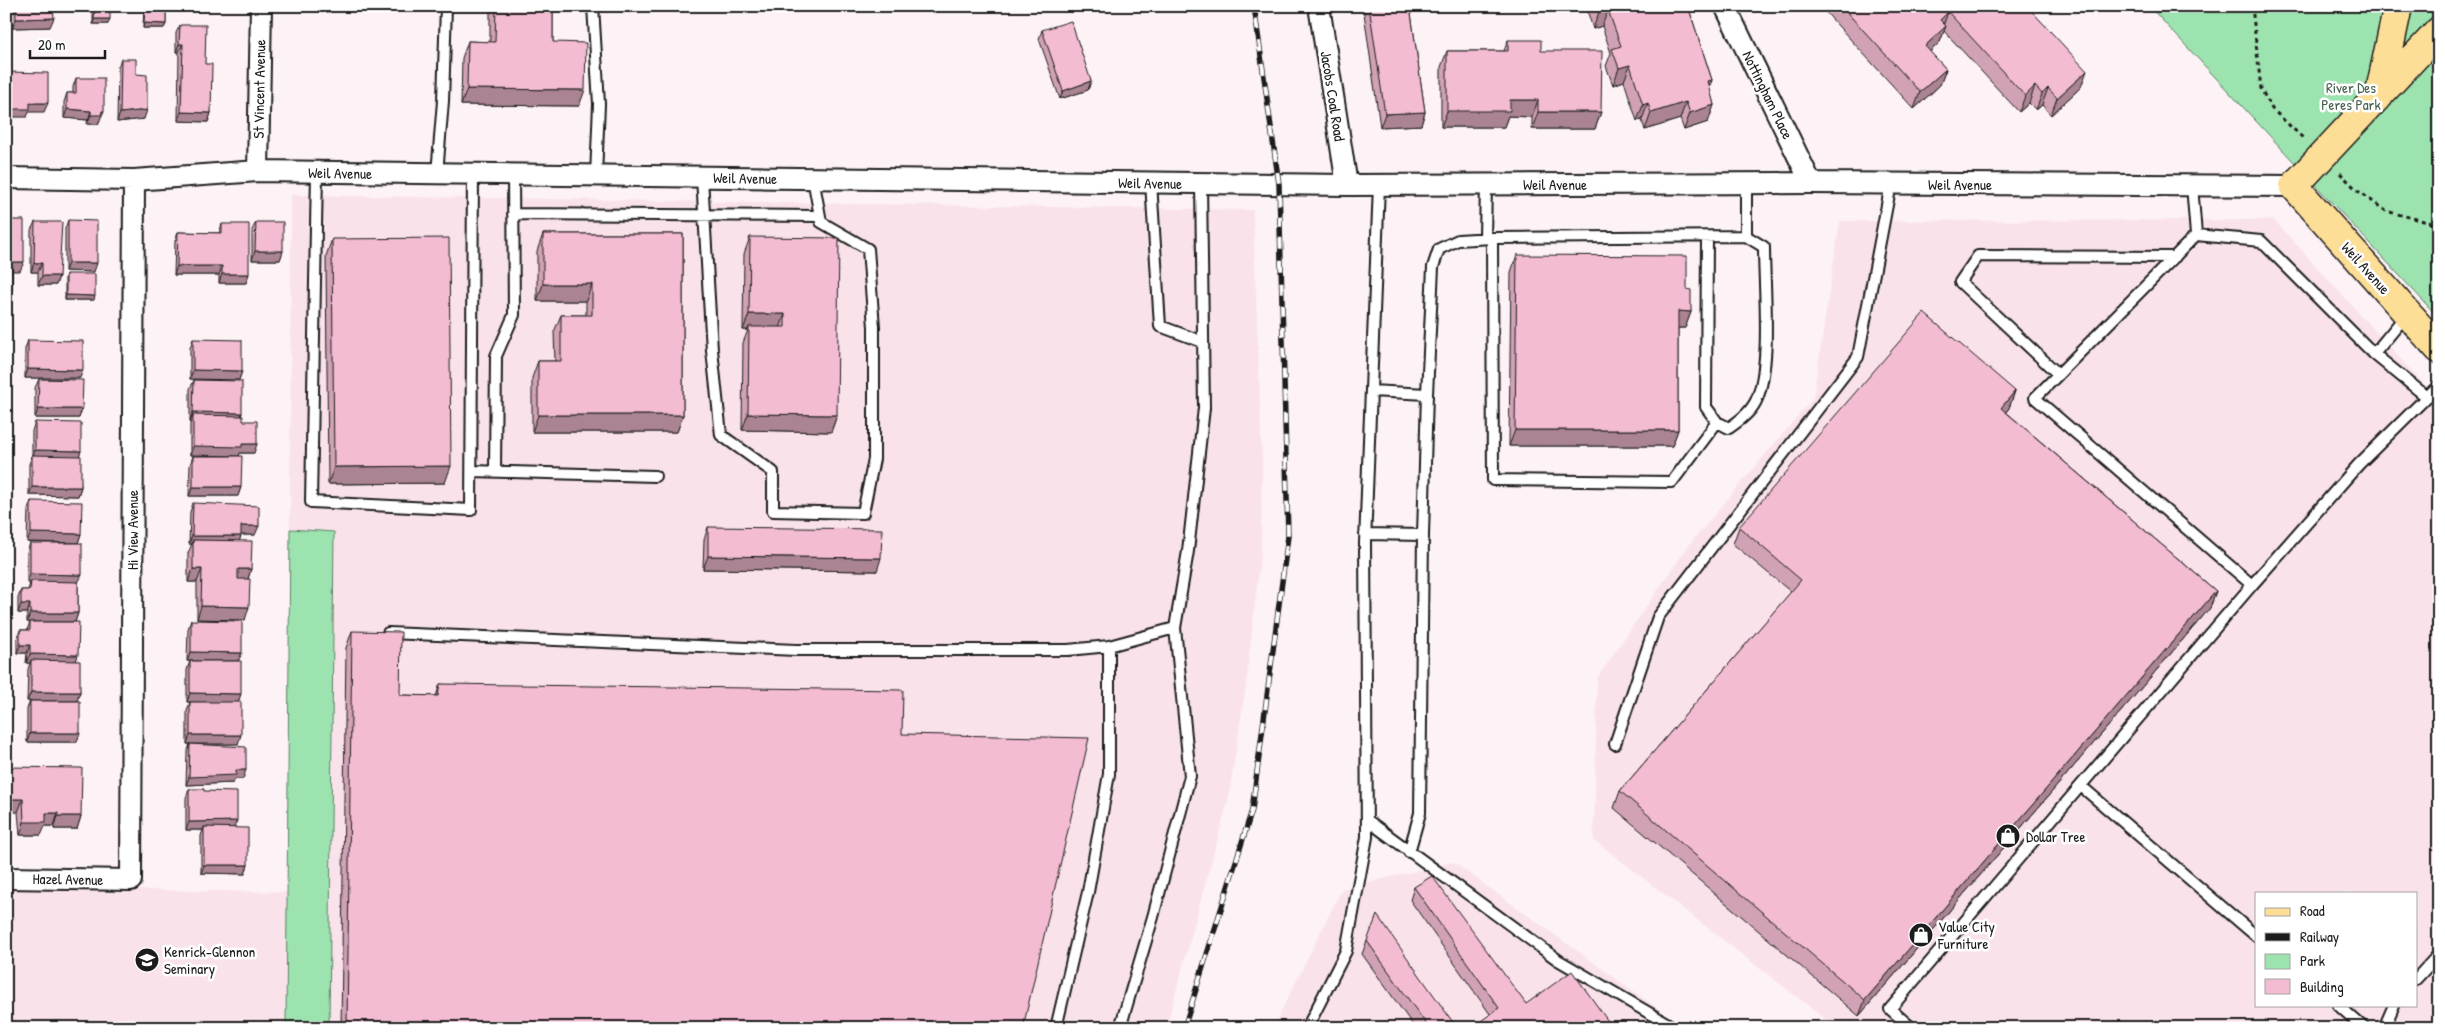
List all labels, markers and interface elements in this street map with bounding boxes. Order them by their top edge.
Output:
scale bar [30,28,105,60]
text: 20 m [38,34,65,55]
street label: St Vincent Avenue [248,39,270,139]
street label: Nottingham Place [1738,47,1798,143]
street label: Jacobs Coal Road [1316,49,1351,143]
park label: River Des Peres Park [2321,77,2381,115]
street label: Weil Avenue [308,162,372,184]
street label: Weil Avenue [713,167,777,189]
street label: Weil Avenue [1118,172,1182,194]
street label: Weil Avenue [1523,174,1587,195]
street label: Weil Avenue [1928,174,1992,195]
street label: Weil Avenue [2337,237,2395,299]
street label: Hi View Avenue [122,490,143,570]
shop icon: Dollar Tree [1995,823,2021,849]
place label: Dollar Tree [2026,826,2086,847]
street label: Hazel Avenue [32,868,104,890]
legend [2255,892,2418,1006]
text: Road [2300,900,2325,921]
place label: Value City Furniture [1937,916,1995,954]
shop icon: Value City Furniture [1908,922,1934,948]
text: Railway [2300,926,2339,947]
place label: Kenrick-Glennon Seminary [164,941,256,979]
school or university icon: Kenrick-Glennon Seminary [134,947,160,973]
text: Park [2300,950,2325,971]
text: Building [2300,976,2344,997]

